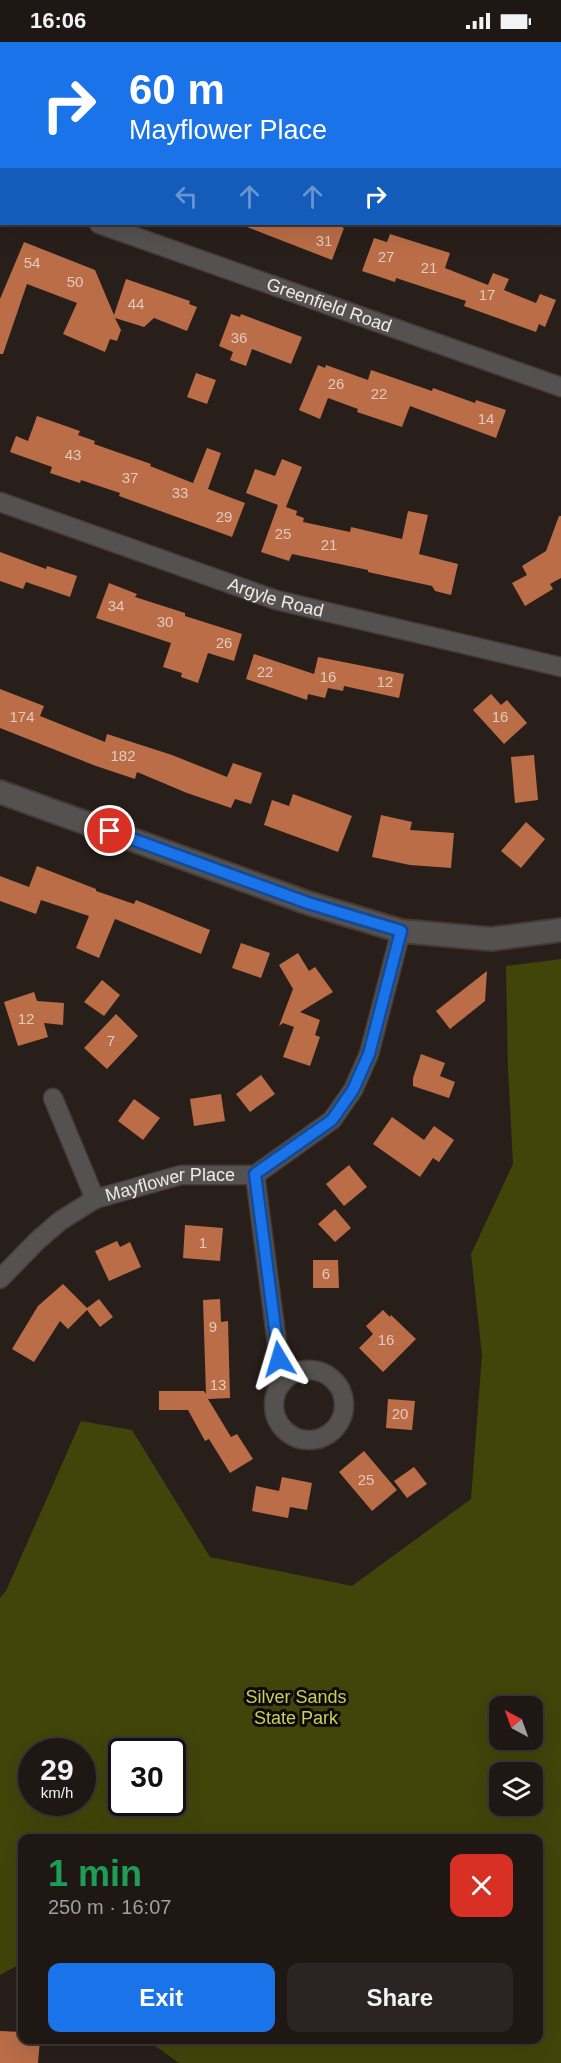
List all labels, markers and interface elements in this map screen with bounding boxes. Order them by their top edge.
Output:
text: 16:06 [30,8,86,33]
icon: right [30,66,108,144]
text: 60 m [129,66,225,113]
text: Mayflower Place [129,115,327,145]
icon: left [170,180,203,213]
icon: ahead [233,180,266,213]
icon: ahead [296,180,329,213]
icon: right [359,180,392,213]
house number: 31 [316,232,332,249]
house number: 27 [378,248,394,265]
house number: 54 [24,254,40,271]
house number: 21 [421,259,437,276]
house number: 50 [67,273,83,290]
street label: Greenfield Road [264,274,394,336]
house number: 17 [479,286,495,303]
house number: 44 [128,295,144,312]
house number: 36 [231,329,247,346]
house number: 26 [328,375,344,392]
house number: 22 [371,385,387,402]
house number: 14 [478,410,494,427]
house number: 43 [65,446,81,463]
house number: 37 [122,469,138,486]
house number: 33 [172,484,188,501]
house number: 29 [216,508,232,525]
house number: 25 [275,525,291,542]
house number: 21 [321,536,337,553]
street label: Argyle Road [225,574,326,621]
house number: 34 [108,597,124,614]
house number: 30 [157,613,173,630]
house number: 26 [216,634,232,651]
house number: 22 [257,663,273,680]
house number: 16 [320,668,336,685]
house number: 12 [377,673,393,690]
house number: 174 [9,708,35,725]
house number: 16 [492,708,508,725]
house number: 182 [110,747,136,764]
pin [84,805,135,856]
icon: arrive [93,814,126,847]
house number: 12 [18,1010,34,1027]
house number: 7 [107,1032,115,1049]
street label: Mayflower Place [103,1165,235,1206]
house number: 1 [199,1234,207,1251]
house number: 6 [322,1265,330,1282]
house number: 9 [209,1318,217,1335]
position arrow [247,1327,311,1391]
house number: 16 [378,1331,394,1348]
house number: 13 [210,1376,226,1393]
house number: 20 [392,1405,408,1422]
house number: 25 [358,1471,374,1488]
park label: Silver Sands State Park [245,1687,347,1728]
north arrow [489,1696,543,1750]
map controls [489,1696,543,1816]
speed limit sign: 30 [108,1738,186,1816]
text: 29 [40,1753,74,1786]
button: layers [489,1762,543,1816]
text: km/h [41,1784,73,1801]
text: 1 min [48,1853,142,1894]
button: close [450,1854,513,1917]
text: 250 m · 16:07 [48,1896,171,1918]
button: Exit [48,1963,275,2032]
button: Share [287,1963,513,2032]

